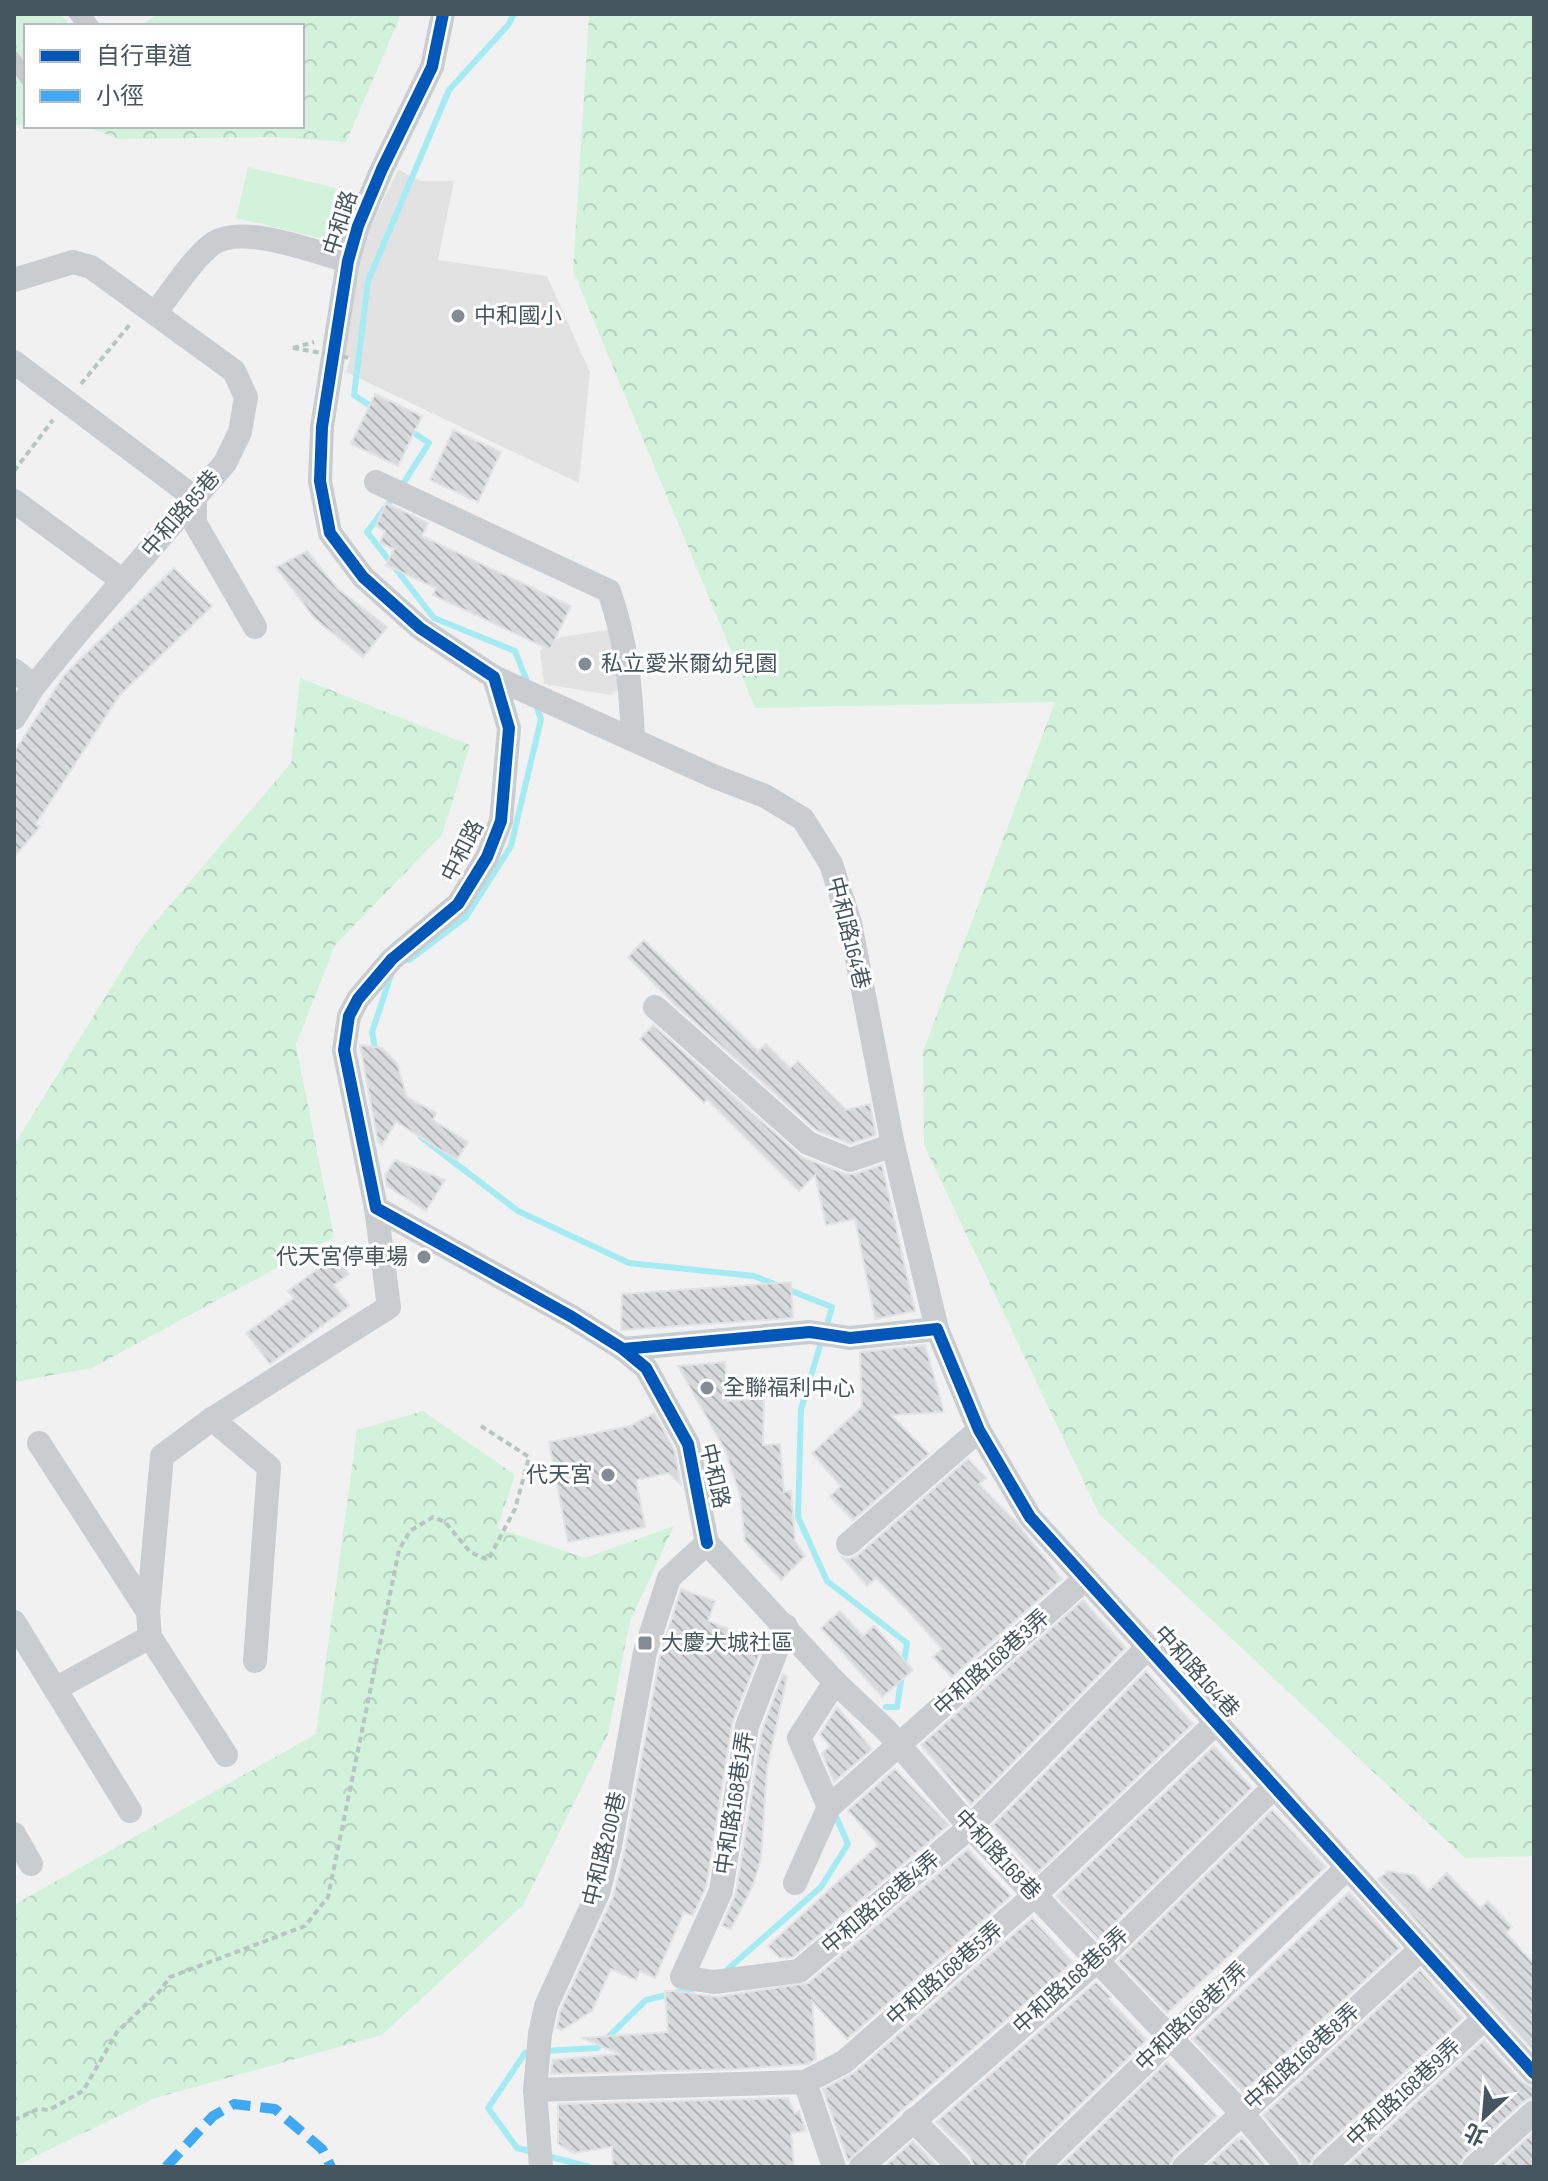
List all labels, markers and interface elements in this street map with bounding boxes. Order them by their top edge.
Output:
legend [24,24,304,128]
text: 自行車道 [96,42,192,71]
text: 小徑 [96,82,144,111]
street label: 中和路 [318,187,364,259]
place label: 中和國小 [474,303,562,330]
marker: 中和國小 [449,307,467,325]
street label: 中和路85巷 [136,465,226,563]
place label: 私立愛米爾幼兒園 [601,651,777,678]
marker: 私立愛米爾幼兒園 [576,655,594,673]
street label: 中和路 [436,815,490,887]
street label: 中和路164巷 [821,874,875,992]
place label: 代天宮停車場 [276,1244,408,1271]
marker: 代天宮停車場 [415,1248,433,1266]
place label: 全聯福利中心 [723,1375,855,1402]
marker: 全聯福利中心 [698,1379,716,1397]
street label: 中和路 [693,1441,735,1511]
place label: 代天宮 [526,1462,592,1489]
marker: 代天宮 [599,1466,617,1484]
street label: 中和路168巷3弄 [929,1604,1055,1722]
street label: 中和路164巷 [1148,1620,1244,1724]
place label: 大慶大城社區 [661,1630,793,1657]
marker: 大慶大城社區 [636,1634,654,1652]
street label: 中和路168巷1弄 [710,1729,760,1877]
street label: 中和路200巷 [578,1789,632,1909]
street label: 中和路168巷 [948,1804,1046,1906]
street label: 中和路168巷4弄 [816,1846,946,1960]
street label: 中和路168巷5弄 [881,1916,1009,2032]
street label: 中和路168巷6弄 [1007,1922,1135,2040]
street label: 中和路168巷7弄 [1130,1957,1254,2077]
street label: 中和路168巷8弄 [1238,1998,1366,2116]
street label: 中和路168巷9弄 [1341,2033,1467,2153]
north arrow [1444,2077,1524,2157]
text: 北 [1460,2117,1492,2151]

